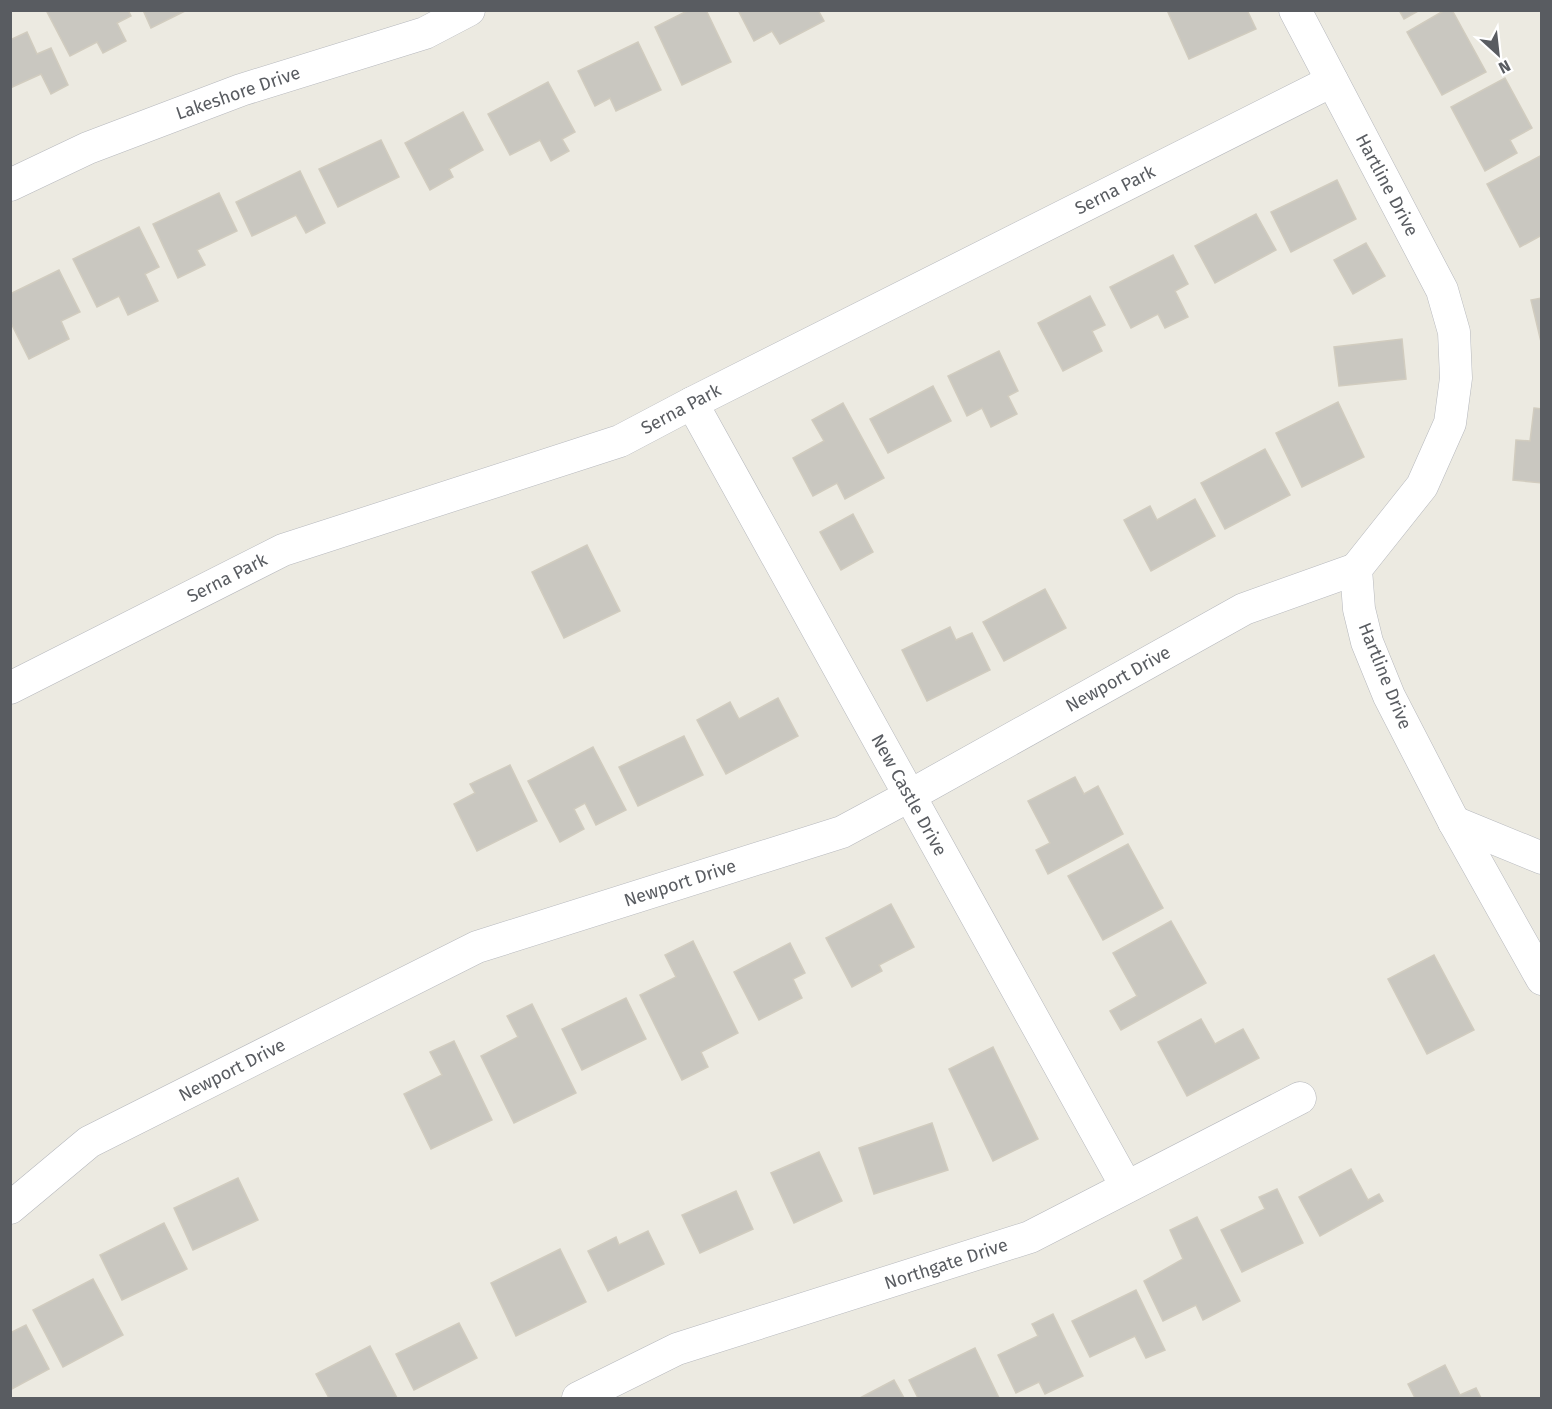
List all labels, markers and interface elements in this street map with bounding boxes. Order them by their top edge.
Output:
north arrow [1468,24,1528,84]
text: N [1496,56,1514,78]
street label: Lakeshore Drive [173,61,303,125]
street label: Hartline Drive [1351,130,1423,240]
street label: Serna Park [1071,160,1159,220]
street label: Serna Park [637,378,725,439]
street label: Serna Park [183,548,271,608]
street label: Hartline Drive [1354,619,1416,733]
street label: Newport Drive [1062,641,1174,717]
street label: New Castle Drive [866,730,952,860]
street label: Newport Drive [621,855,739,911]
street label: Newport Drive [175,1034,289,1106]
street label: Northgate Drive [881,1234,1011,1294]

